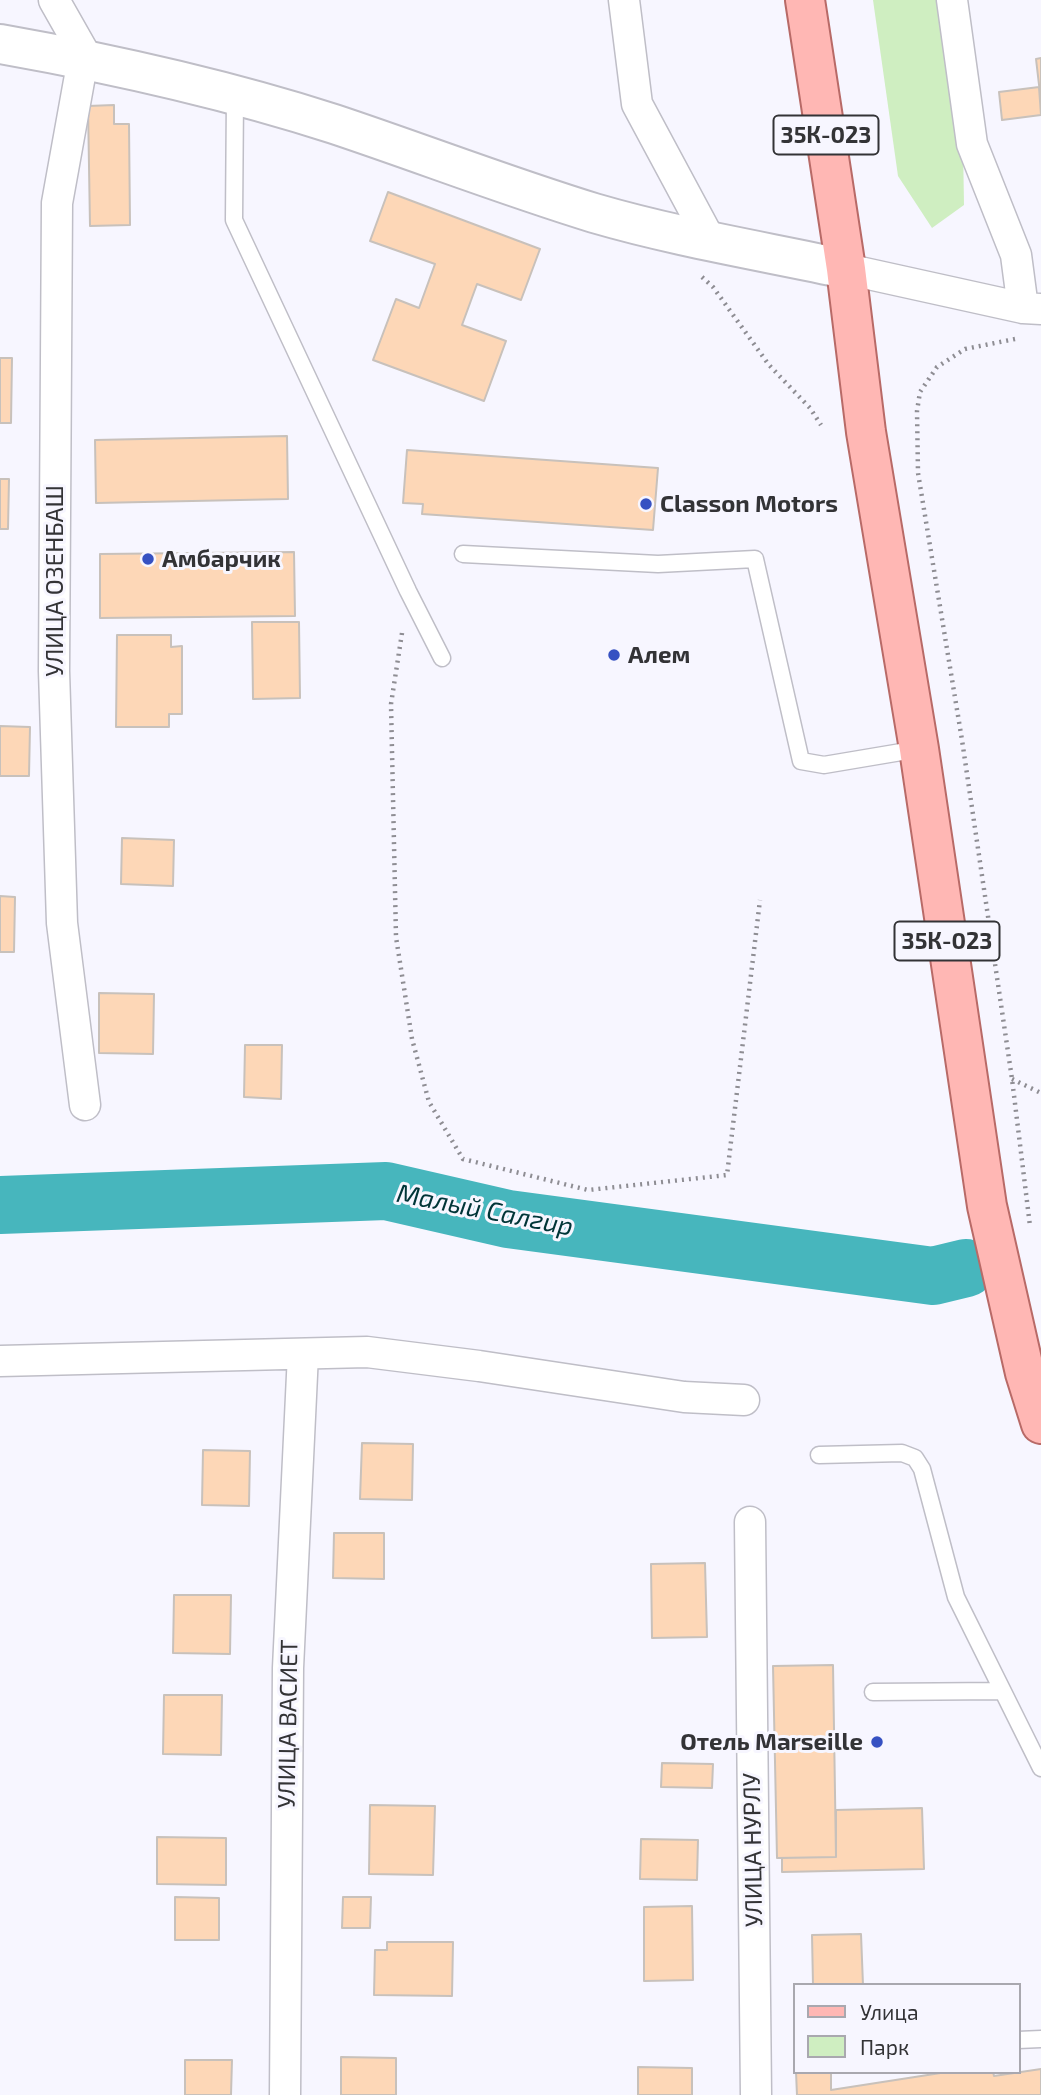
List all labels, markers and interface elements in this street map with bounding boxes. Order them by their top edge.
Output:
road number: 35К-023 [774,116,878,154]
street label: УЛИЦА ОЗЕНБАШ [41,485,69,677]
place label: Classon Motors [660,490,838,518]
marker: Classon Motors [638,496,654,512]
place label: Амбарчик [162,545,281,573]
marker: Амбарчик [140,551,156,567]
place label: Алем [628,641,690,669]
marker: Алем [606,647,622,663]
road number: 35К-023 [894,922,1000,960]
water label: Малый Салгир [394,1178,576,1242]
street label: УЛИЦА ВАСИЕТ [272,1639,304,1809]
place label: Отель Marseille [680,1728,863,1756]
marker: Отель Marseille [869,1734,885,1750]
street label: УЛИЦА НУРЛУ [737,1773,769,1927]
legend [792,1983,1020,2074]
text: Улица [860,1999,919,2024]
text: Парк [860,2034,909,2059]

